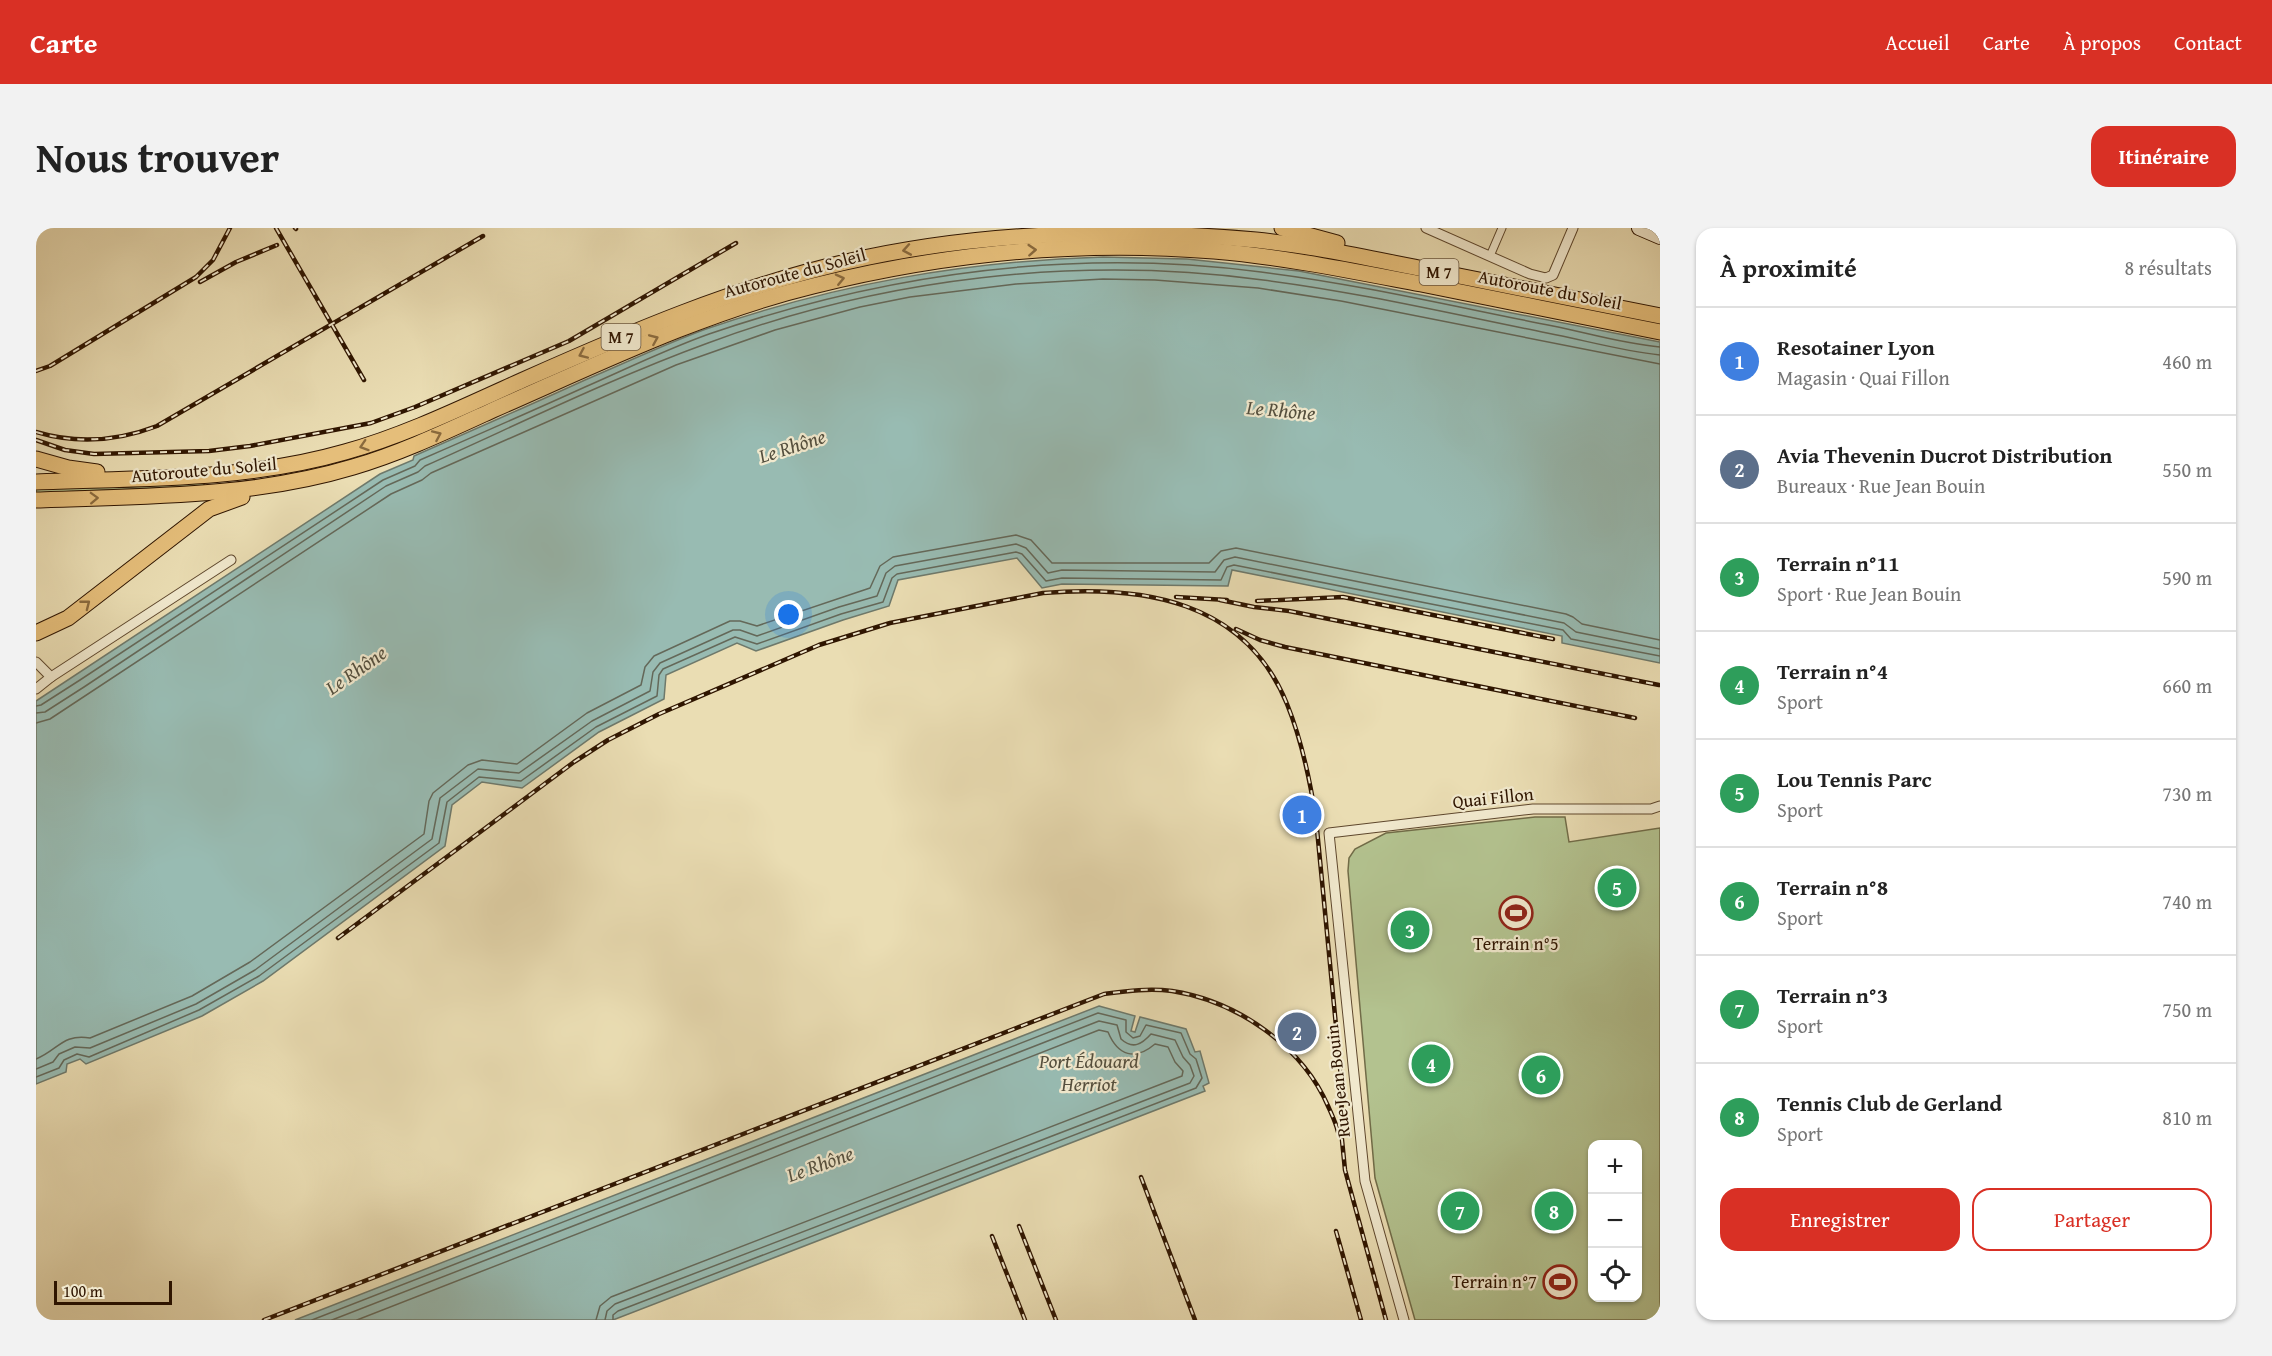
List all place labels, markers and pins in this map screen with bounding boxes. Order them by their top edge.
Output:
pin: 1 [1282,792,1322,838]
pin: 5 [1598,866,1636,910]
sports icon: Terrain n°5 [1498,895,1534,931]
pin: 3 [1390,908,1430,952]
place label: Terrain n°5 [1473,930,1559,957]
pin: 2 [1278,1010,1316,1054]
pin: 4 [1412,1042,1450,1086]
pin: 6 [1522,1052,1560,1098]
pin: 7 [1440,1188,1480,1234]
pin: 8 [1534,1188,1574,1234]
sports icon: Terrain n°7 [1542,1264,1578,1300]
place label: Terrain n°7 [1452,1268,1537,1295]

